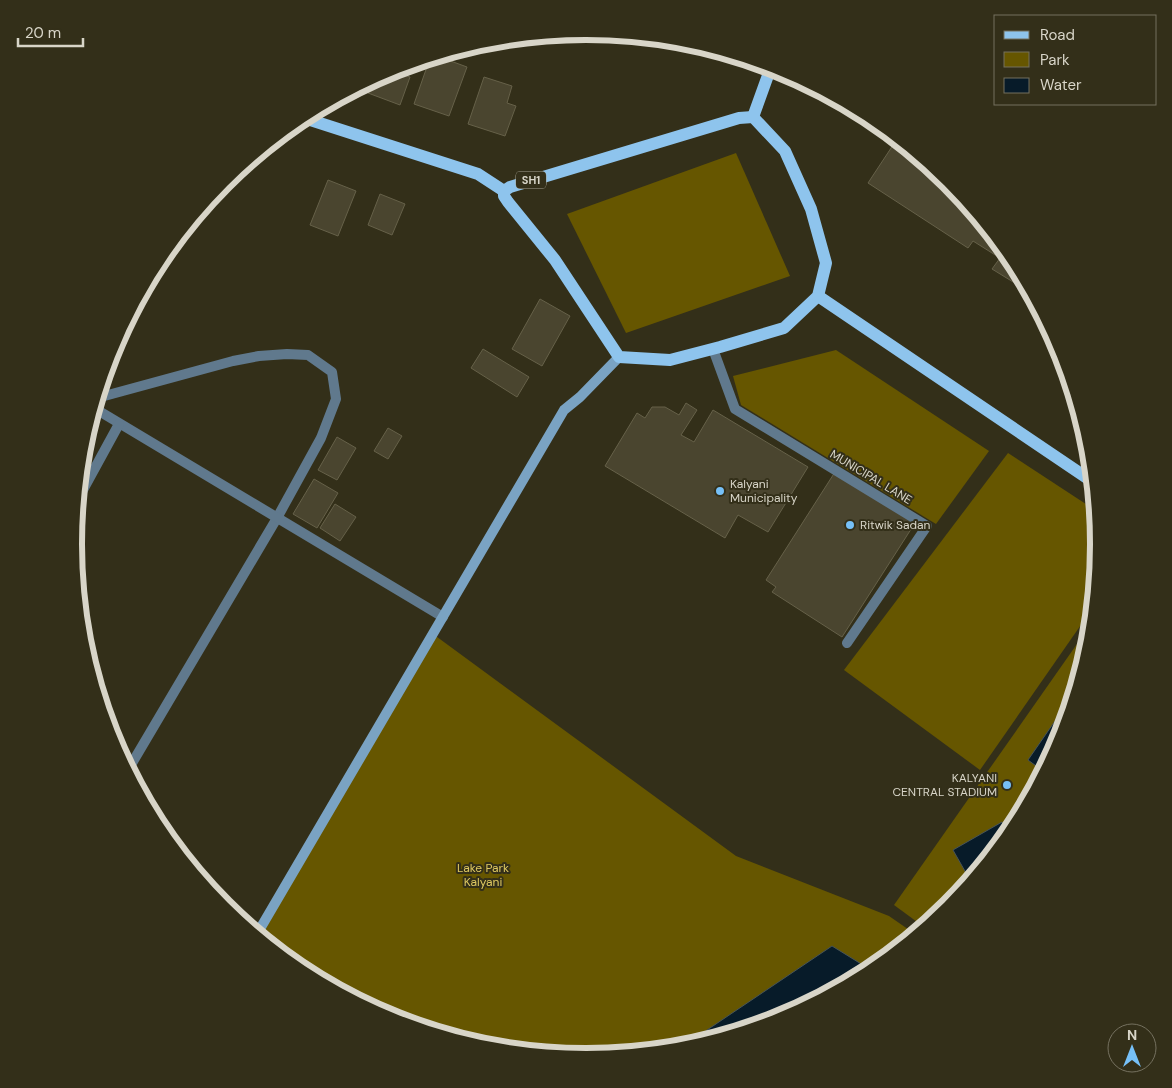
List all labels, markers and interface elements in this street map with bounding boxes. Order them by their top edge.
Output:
scale bar [18,15,82,47]
legend [994,15,1157,105]
text: 20 m [25,23,61,43]
text: Road [1040,25,1075,45]
text: Park [1040,50,1070,70]
text: Water [1040,75,1082,95]
road number: SH1 [516,172,546,188]
street label: MUNICIPAL LANE [827,446,915,508]
place label: Kalyani Municipality [730,476,798,506]
marker: Kalyani Municipality [714,485,726,497]
place label: Ritwik Sadan [860,517,931,533]
marker: Ritwik Sadan [844,519,856,531]
place label: KALYANI CENTRAL STADIUM [892,770,997,800]
marker: KALYANI CENTRAL STADIUM [1001,779,1013,791]
park label: Lake Park Kalyani [457,860,509,890]
north arrow [1107,1023,1157,1073]
text: N [1127,1026,1137,1044]

